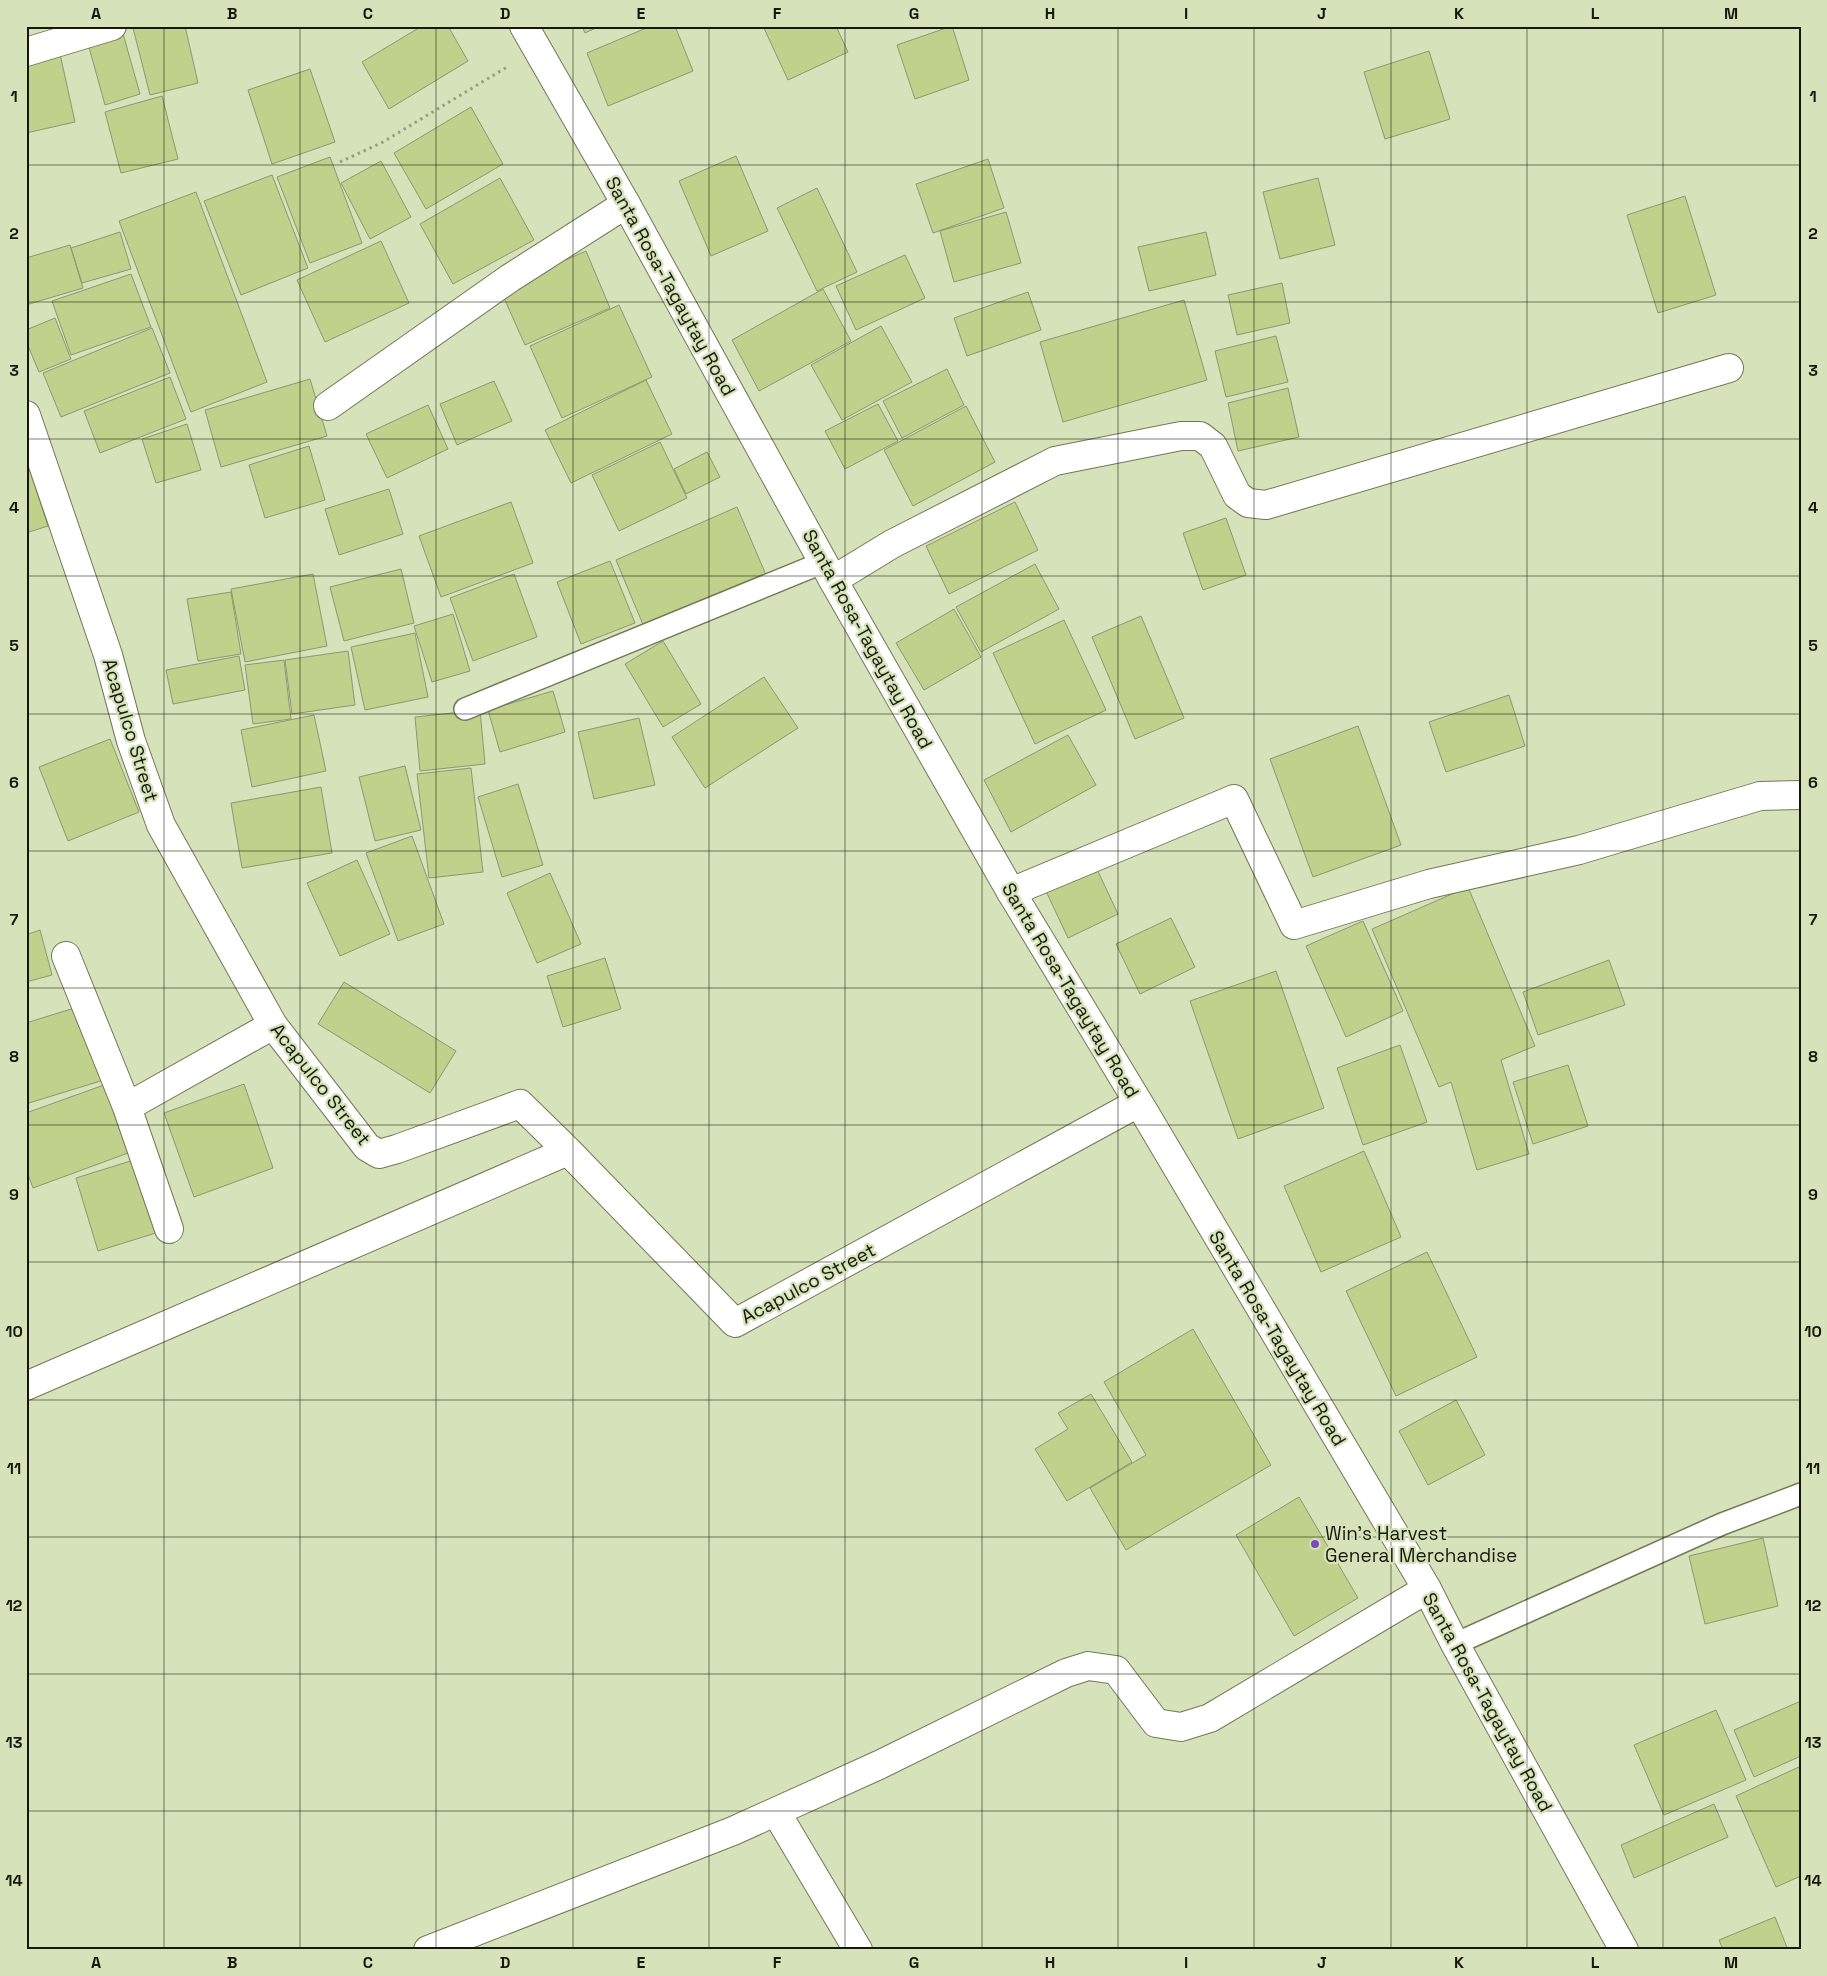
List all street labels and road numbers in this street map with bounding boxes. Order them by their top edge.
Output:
street label: Santa Rosa-Tagaytay Road [600,172,741,400]
street label: Santa Rosa-Tagaytay Road [797,525,938,753]
street label: Acapulco Street [97,655,164,805]
street label: Santa Rosa-Tagaytay Road [996,878,1145,1103]
street label: Acapulco Street [265,1018,376,1151]
street label: Santa Rosa-Tagaytay Road [1203,1226,1352,1451]
street label: Acapulco Street [737,1237,880,1329]
street label: Santa Rosa-Tagaytay Road [1417,1588,1558,1816]

